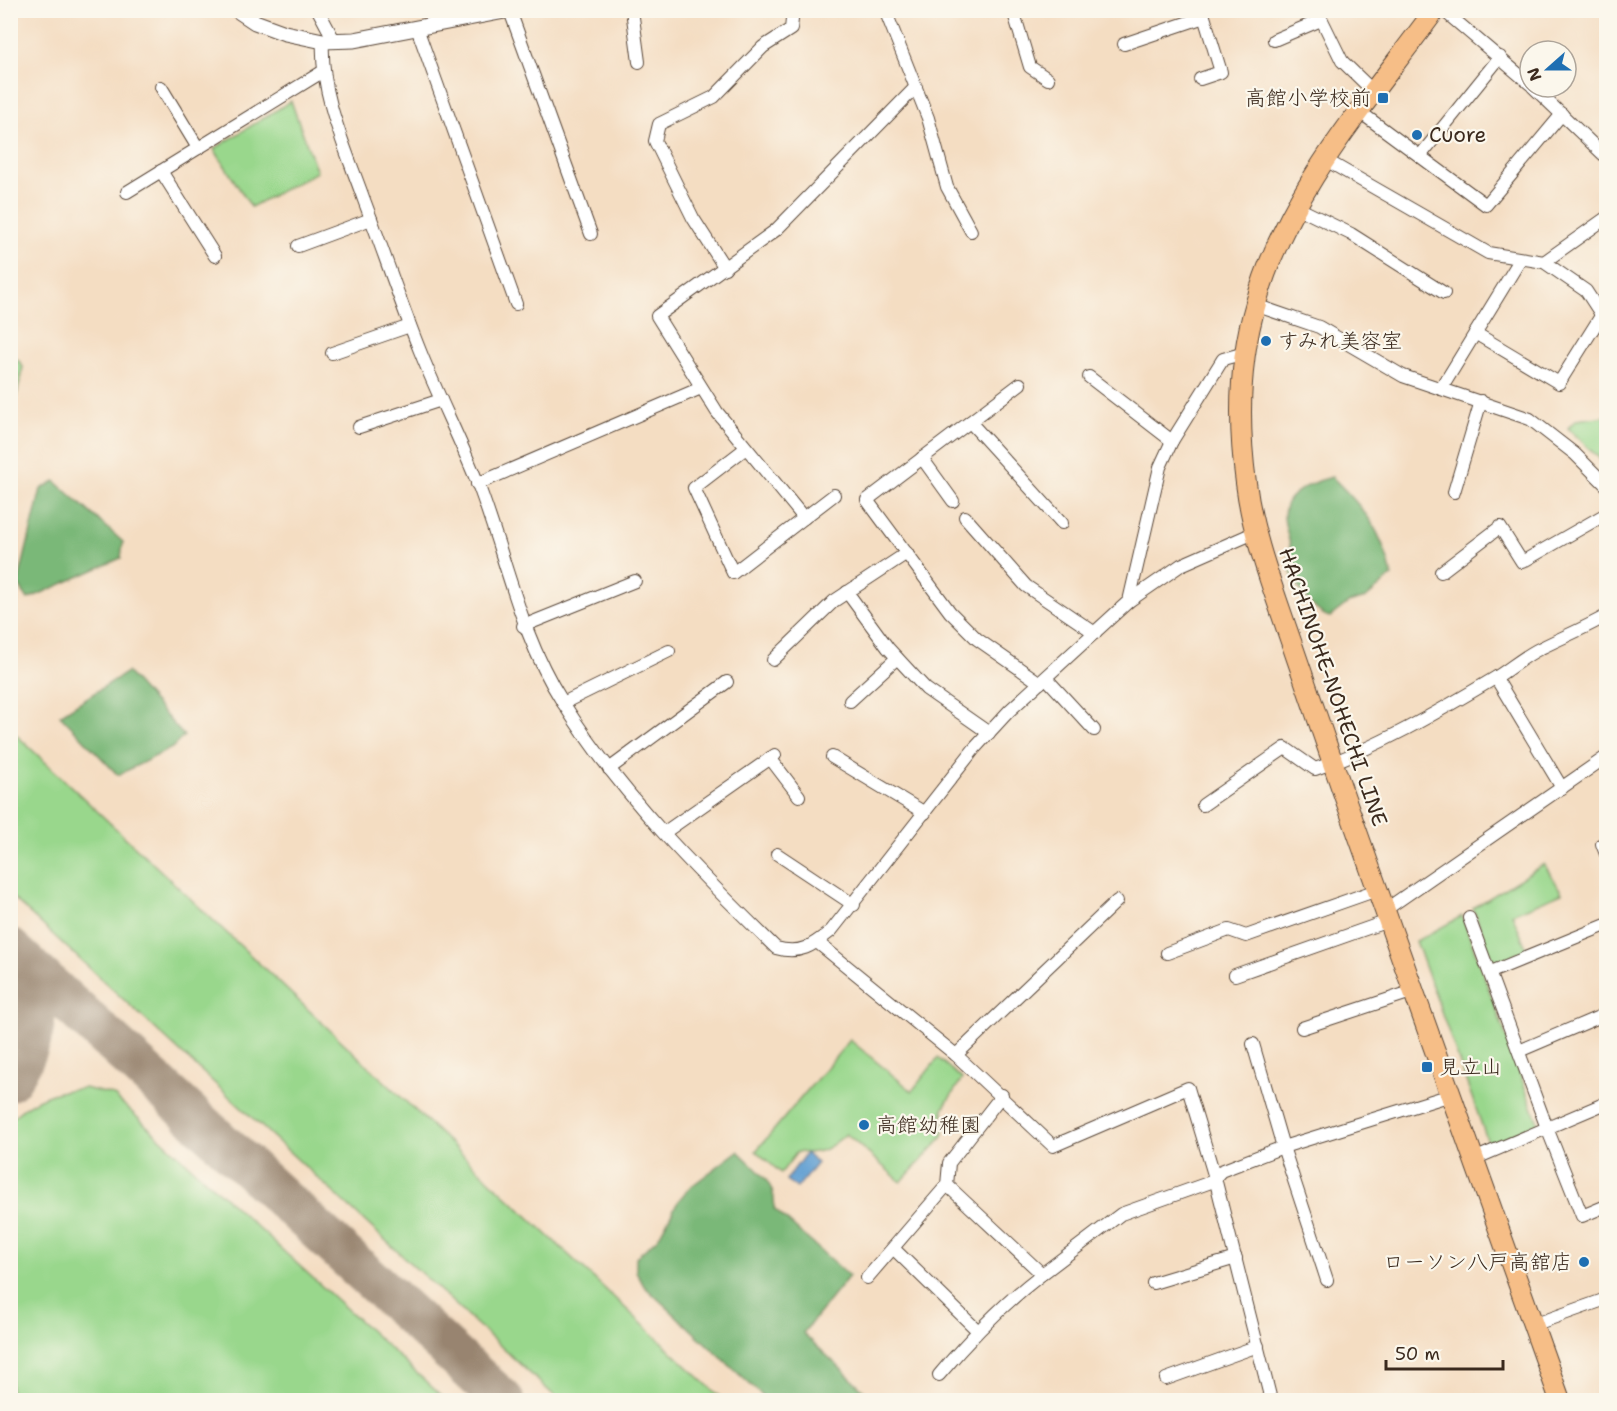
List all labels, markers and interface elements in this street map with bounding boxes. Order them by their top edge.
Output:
north arrow [1518,39,1578,99]
text: N [1522,65,1547,84]
place label: 高館小学校前 [1245,84,1371,112]
marker: 高館小学校前 [1376,91,1390,105]
place label: Cuore [1429,121,1486,149]
marker: Cuore [1410,128,1424,142]
place label: すみれ美容室 [1278,327,1402,355]
marker: すみれ美容室 [1259,334,1273,348]
street label: HACHINOHE-NOHECHI LINE [1272,544,1394,830]
place label: 見立山 [1439,1053,1502,1081]
marker: 見立山 [1420,1060,1434,1074]
place label: 高館幼稚園 [876,1111,981,1139]
marker: 高館幼稚園 [857,1118,871,1132]
place label: ローソン八戸高舘店 [1383,1248,1572,1276]
marker: ローソン八戸高舘店 [1577,1255,1591,1269]
scale bar [1386,1333,1503,1371]
text: 50 m [1395,1342,1440,1366]

